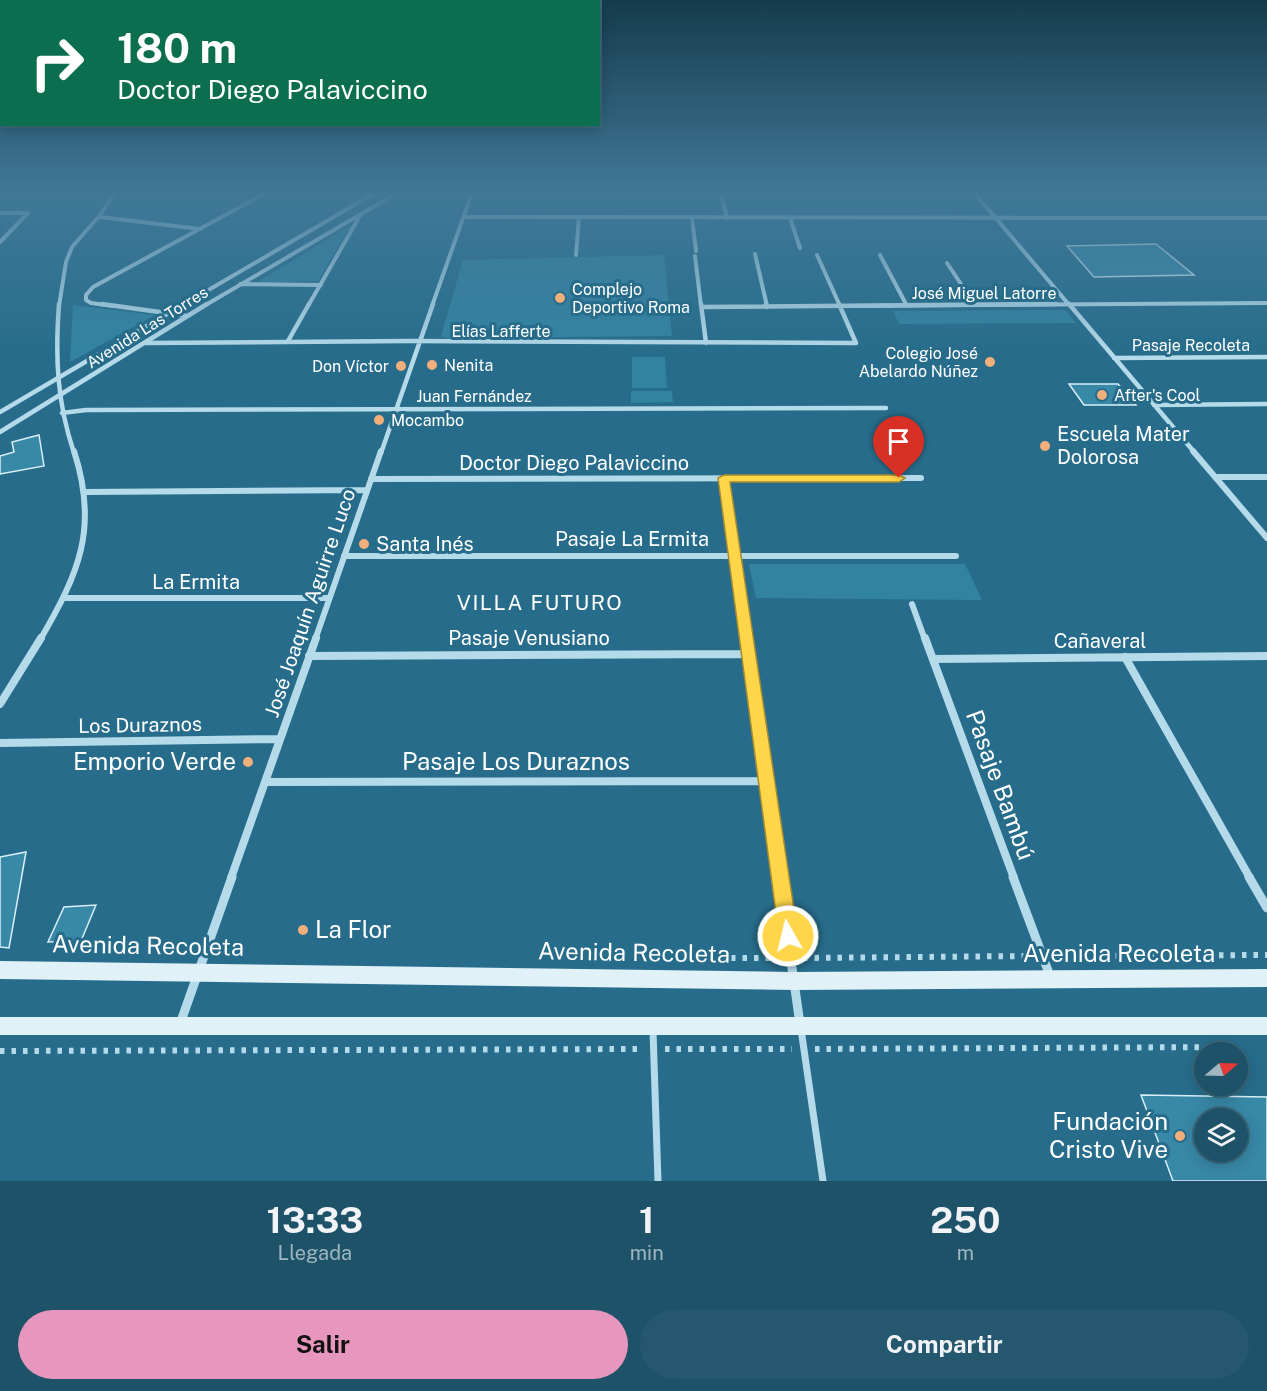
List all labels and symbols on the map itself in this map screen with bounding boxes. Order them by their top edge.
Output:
place label: Complejo Deportivo Roma [572,280,690,317]
street label: Avenida Las Torres [83,282,211,372]
street label: José Miguel Latorre [911,284,1057,303]
marker: Complejo Deportivo Roma [553,291,567,305]
street label: Elías Lafferte [452,322,550,341]
street label: Pasaje Recoleta [1132,336,1250,355]
place label: Colegio José Abelardo Núñez [859,344,978,381]
marker: Colegio José Abelardo Núñez [983,355,997,369]
place label: Nenita [444,356,493,375]
place label: Don Víctor [312,357,389,376]
marker: Nenita [425,358,439,372]
marker: Don Víctor [394,359,408,373]
place label: After's Cool [1114,386,1201,405]
street label: Juan Fernández [416,387,532,406]
marker: After's Cool [1095,388,1109,402]
place label: Mocambo [391,411,464,430]
marker: Mocambo [372,413,386,427]
pin [873,416,924,478]
place label: Escuela Mater Dolorosa [1057,422,1190,469]
marker: Escuela Mater Dolorosa [1038,439,1052,453]
street label: Doctor Diego Palaviccino [459,451,689,475]
street label: José Joaquín Aguirre Luco [260,486,360,720]
street label: Pasaje La Ermita [555,527,709,551]
place label: Santa Inés [376,532,474,556]
marker: Santa Inés [357,537,371,551]
street label: La Ermita [152,570,240,594]
district label: VILLA FUTURO [457,590,623,615]
street label: Pasaje Venusiano [448,626,610,650]
street label: Cañaveral [1054,629,1146,653]
street label: Pasaje Bambú [961,706,1041,863]
street label: Los Duraznos [78,712,202,738]
place label: Emporio Verde [73,747,236,775]
street label: Pasaje Los Duraznos [402,747,630,775]
marker: Emporio Verde [241,755,255,769]
position arrow [756,904,820,968]
place label: La Flor [315,915,391,943]
marker: La Flor [296,923,310,937]
street label: Avenida Recoleta [52,929,244,961]
street label: Avenida Recoleta [538,936,730,968]
street label: Avenida Recoleta [1023,939,1215,967]
north arrow [1194,1042,1248,1096]
place label: Fundación Cristo Vive [1049,1107,1168,1163]
marker: Fundación Cristo Vive [1173,1129,1187,1143]

